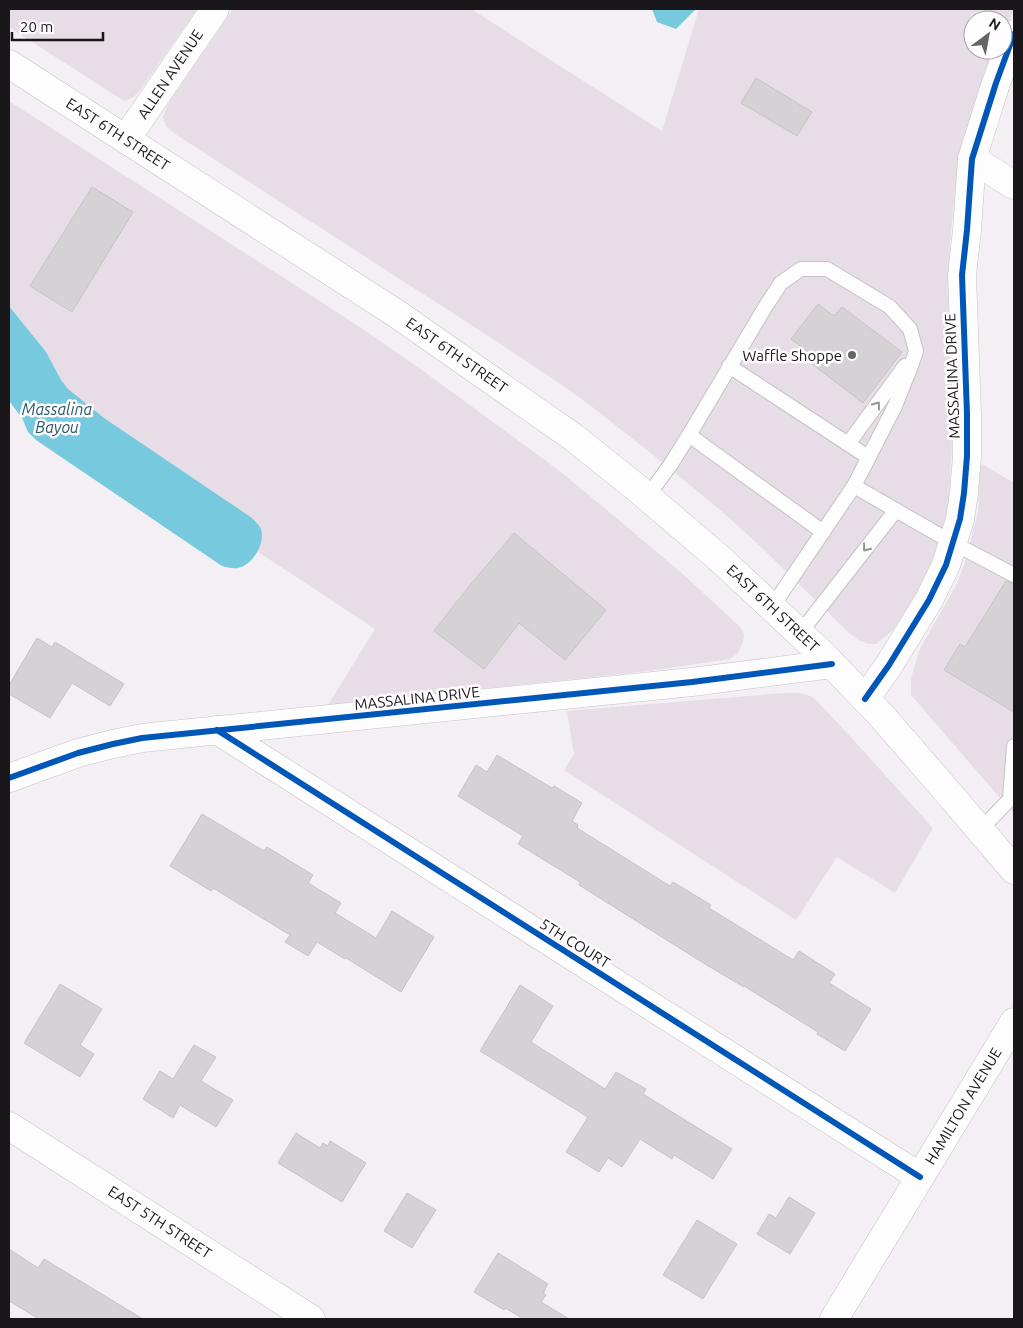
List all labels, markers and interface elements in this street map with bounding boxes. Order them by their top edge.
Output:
scale bar [12,10,104,42]
north arrow [963,10,1013,60]
text: N [986,14,1004,34]
text: 20 m [20,18,53,35]
street label: ALLEN AVENUE [134,26,206,122]
street label: EAST 6TH STREET [63,94,173,174]
street label: MASSALINA DRIVE [941,313,963,439]
street label: EAST 6TH STREET [403,314,511,397]
place label: Waffle Shoppe [743,347,842,364]
marker: Waffle Shoppe [846,349,858,361]
water label: Massalina Bayou [22,400,93,436]
one-way arrow [871,401,880,411]
one-way arrow [863,542,871,551]
street label: EAST 6TH STREET [723,561,823,655]
street label: MASSALINA DRIVE [354,683,480,713]
street label: 5TH COURT [537,915,614,972]
street label: HAMILTON AVENUE [921,1044,1005,1168]
street label: EAST 5TH STREET [105,1182,215,1262]

